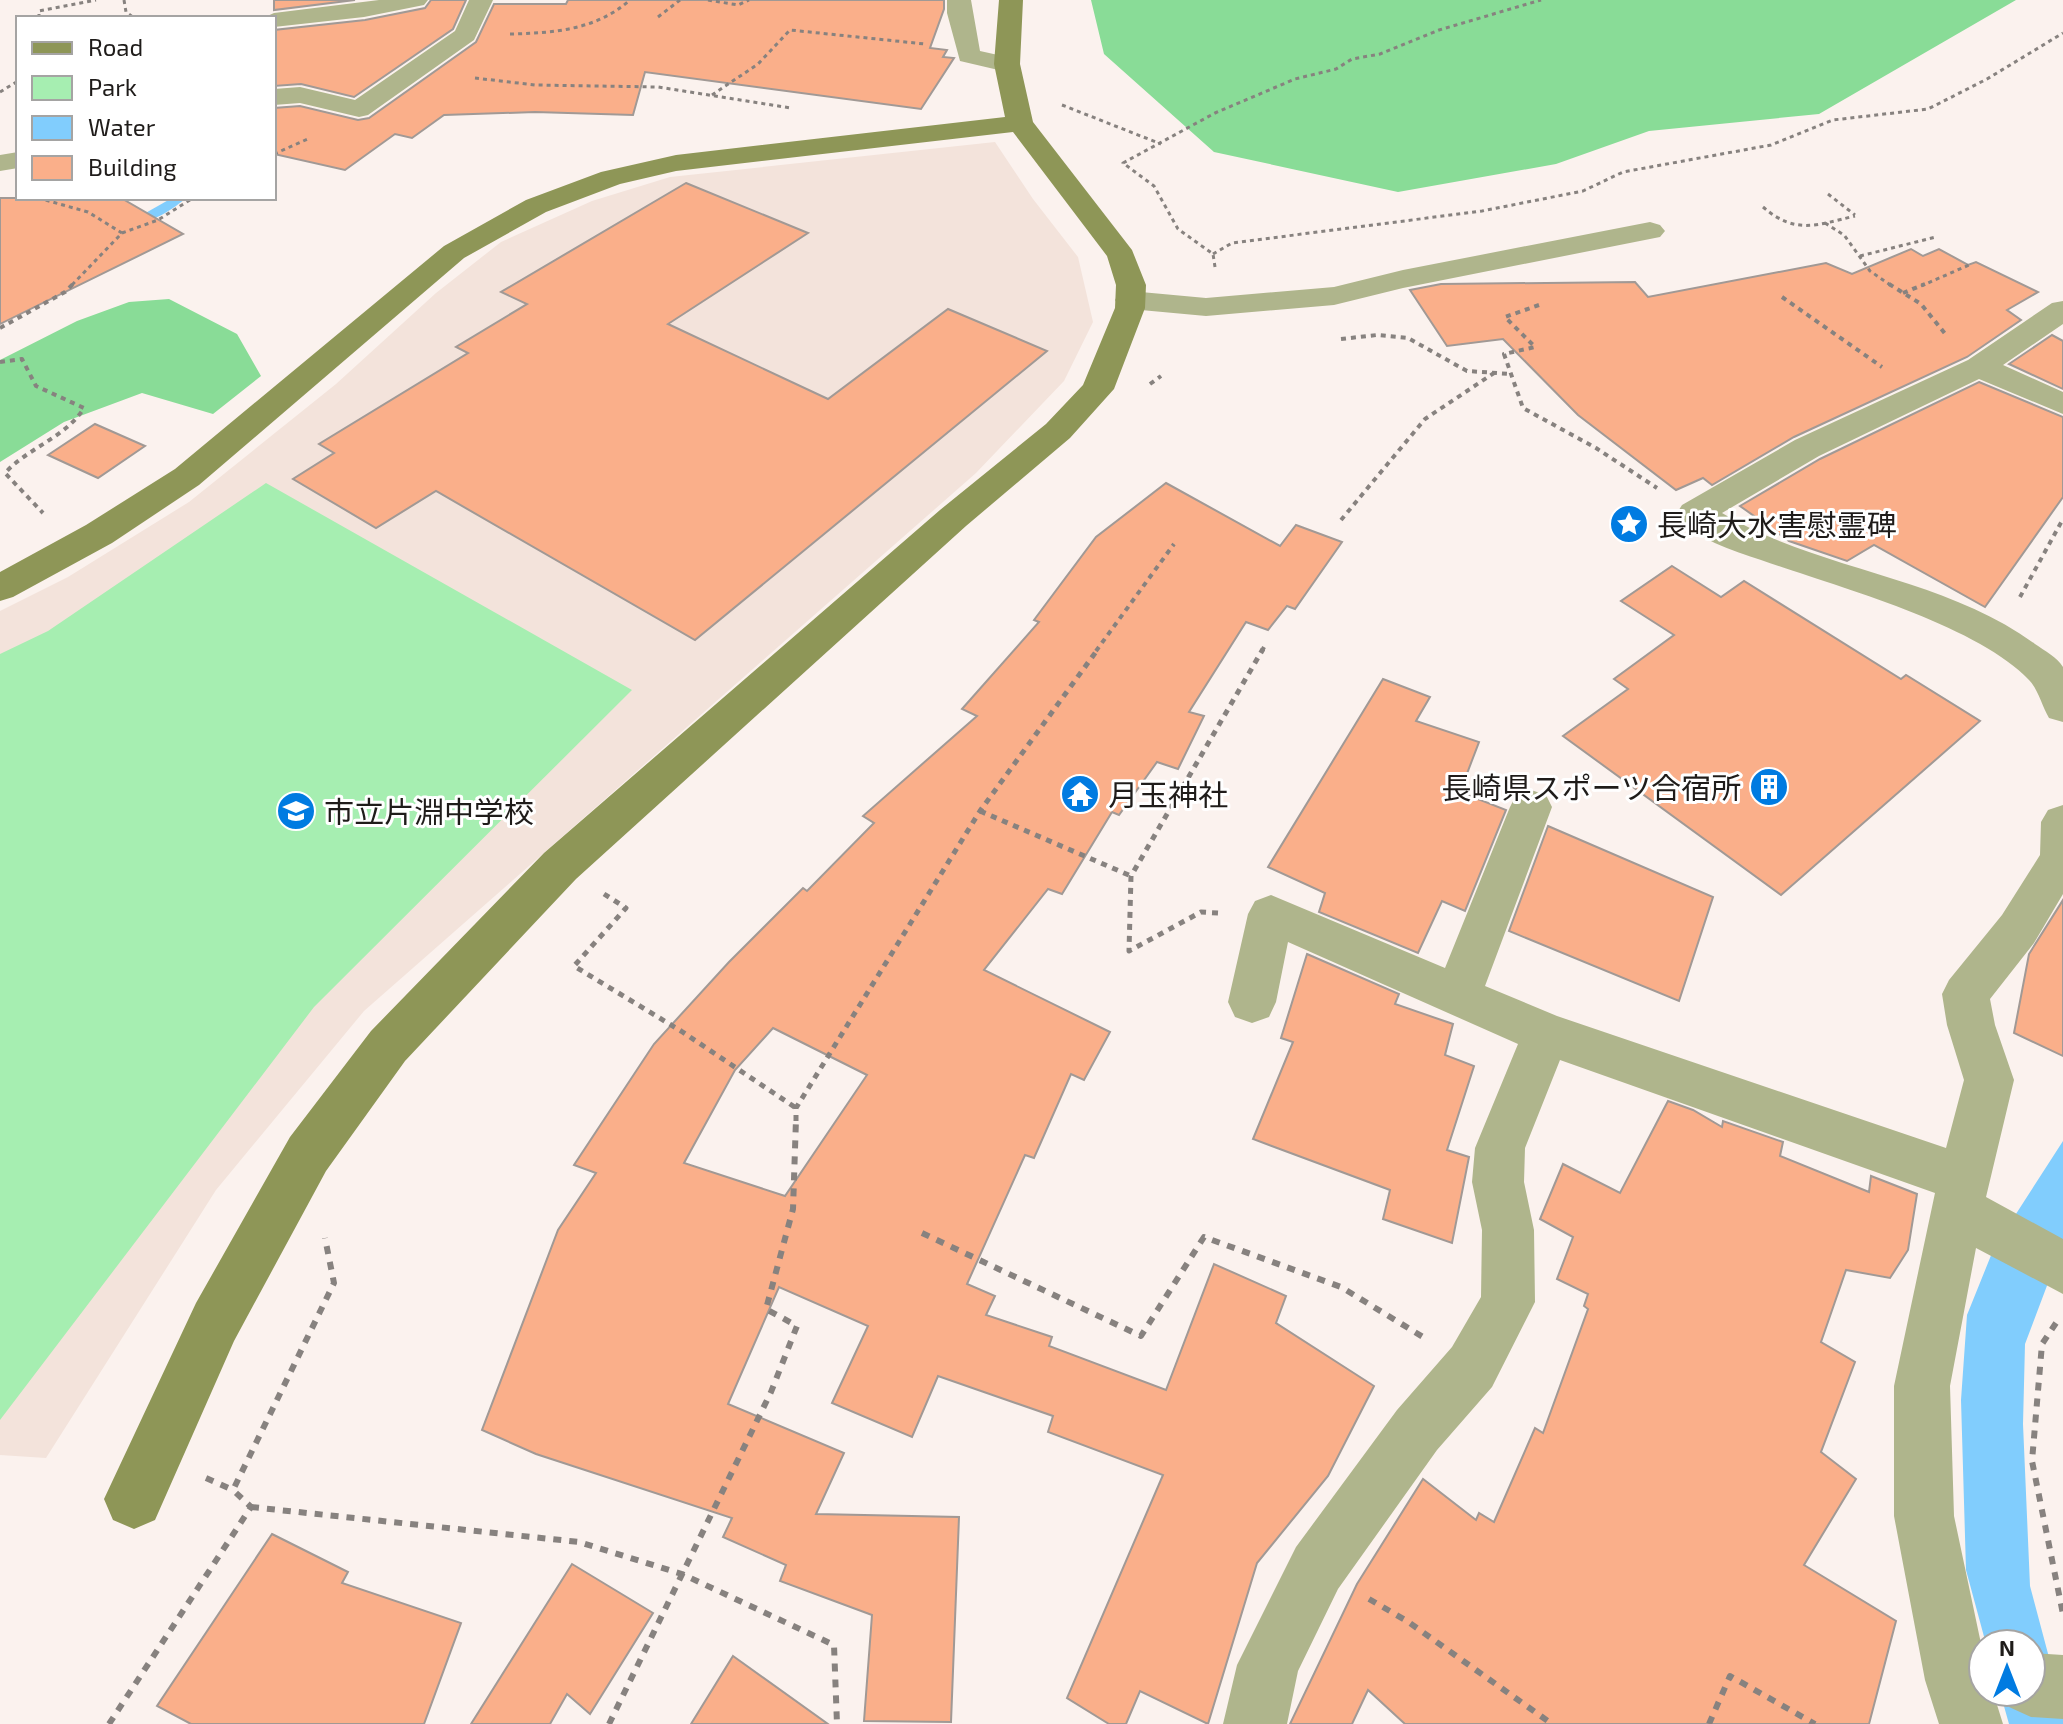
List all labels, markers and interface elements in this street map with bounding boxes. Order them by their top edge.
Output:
legend [16,16,276,200]
text: Road [88,32,143,61]
text: Park [88,72,137,101]
text: Water [88,112,156,141]
text: Building [88,152,177,181]
place icon: 長崎大水害慰霊碑 [1608,503,1650,545]
place label: 長崎大水害慰霊碑 [1657,506,1897,542]
building icon: 長崎県スポーツ合宿所 [1748,766,1790,808]
place label: 長崎県スポーツ合宿所 [1442,769,1741,805]
temple icon: 月玉神社 [1059,773,1101,815]
place label: 月玉神社 [1108,776,1228,812]
school or university icon: 市立片淵中学校 [275,790,317,832]
place label: 市立片淵中学校 [324,793,534,829]
north arrow [1967,1628,2047,1708]
text: N [1999,1634,2015,1660]

